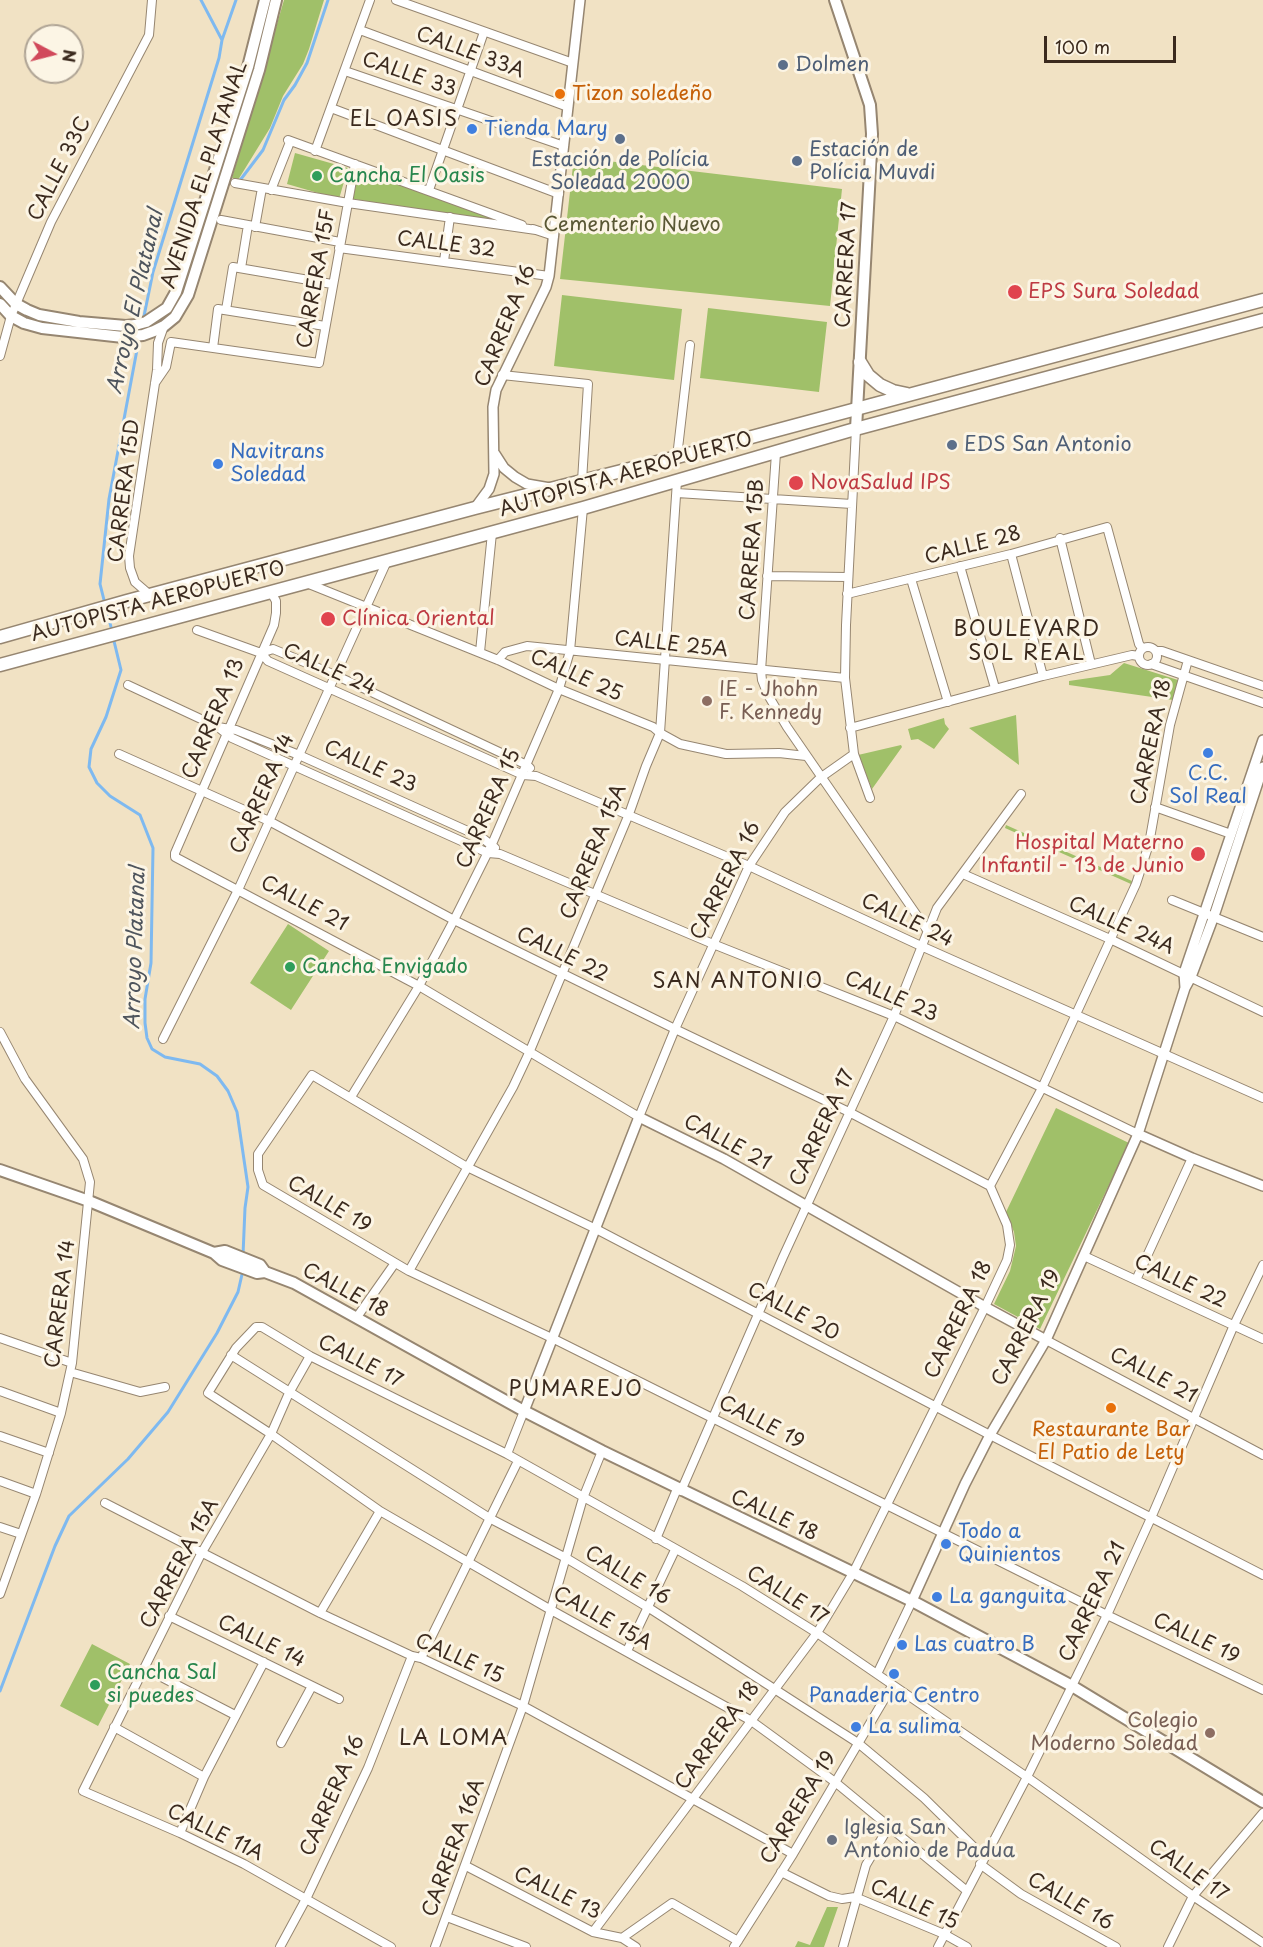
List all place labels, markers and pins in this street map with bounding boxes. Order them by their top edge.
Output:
place label: Dolmen [795,53,869,77]
marker: Dolmen [776,58,790,72]
place label: Tizon soledeño [572,82,712,106]
marker: Tizon soledeño [553,87,567,101]
place label: Tienda Mary [484,117,608,141]
marker: Tienda Mary [465,122,479,136]
marker: Estación de Polícia Soledad 2000 [613,132,627,146]
place label: Estación de Polícia Muvdi [809,138,936,185]
place label: Estación de Polícia Soledad 2000 [531,148,709,195]
marker: Estación de Polícia Muvdi [790,154,804,168]
place label: Cancha El Oasis [329,164,484,188]
marker: Cancha El Oasis [310,169,324,183]
place label: EPS Sura Soledad [1028,280,1199,304]
marker: EPS Sura Soledad [1006,283,1024,301]
place label: EDS San Antonio [964,433,1131,457]
marker: EDS San Antonio [945,438,959,452]
place label: Navitrans Soledad [230,440,324,487]
marker: Navitrans Soledad [211,457,225,471]
place label: NovaSalud IPS [810,471,951,495]
marker: NovaSalud IPS [787,474,805,492]
place label: Clínica Oriental [342,607,495,631]
marker: Clínica Oriental [319,610,337,628]
place label: IE - Jhohn F. Kennedy [719,678,822,725]
marker: IE - Jhohn F. Kennedy [700,694,714,708]
marker: C.C. Sol Real [1201,746,1215,760]
place label: C.C. Sol Real [1169,762,1247,809]
place label: Hospital Materno Infantil - 13 de Junio [981,831,1184,878]
marker: Hospital Materno Infantil - 13 de Junio [1189,845,1207,863]
place label: Cancha Envigado [302,955,468,979]
marker: Cancha Envigado [283,960,297,974]
marker: Restaurante Bar El Patio de Lety [1104,1401,1118,1415]
place label: Restaurante Bar El Patio de Lety [1032,1418,1190,1465]
place label: Todo a Quinientos [958,1520,1061,1567]
marker: Todo a Quinientos [939,1537,953,1551]
place label: La ganguita [949,1585,1066,1609]
marker: La ganguita [930,1590,944,1604]
place label: Las cuatro B [914,1633,1035,1657]
marker: Las cuatro B [895,1638,909,1652]
place label: Cancha Sal si puedes [107,1661,217,1708]
marker: Panaderia Centro [887,1667,901,1681]
marker: Cancha Sal si puedes [88,1678,102,1692]
place label: Panaderia Centro [808,1684,980,1708]
place label: Colegio Moderno Soledad [1031,1709,1198,1756]
place label: La sulima [868,1715,961,1739]
marker: La sulima [849,1720,863,1734]
marker: Colegio Moderno Soledad [1203,1726,1217,1740]
place label: Iglesia San Antonio de Padua [844,1816,1015,1863]
marker: Iglesia San Antonio de Padua [825,1833,839,1847]

